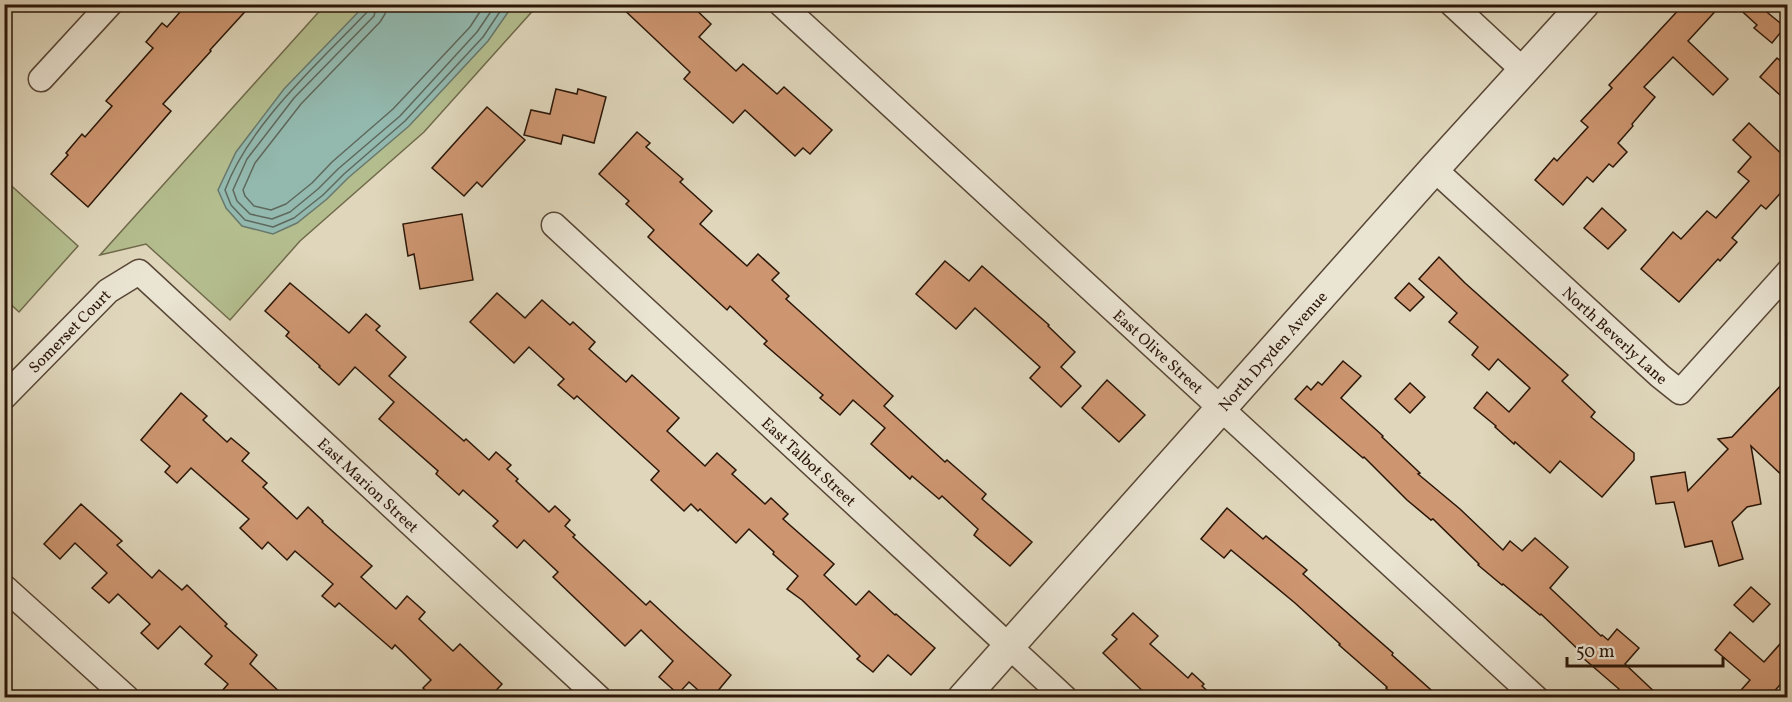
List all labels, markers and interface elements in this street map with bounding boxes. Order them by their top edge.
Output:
street label: North Beverly Lane [1557,283,1671,391]
street label: Somerset Court [24,285,117,379]
street label: North Dryden Avenue [1214,287,1333,417]
street label: East Olive Street [1107,305,1208,400]
street label: East Talbot Street [756,413,861,513]
street label: East Marion Street [312,434,423,539]
scale bar [1567,630,1723,668]
text: 50 m [1576,640,1615,665]

